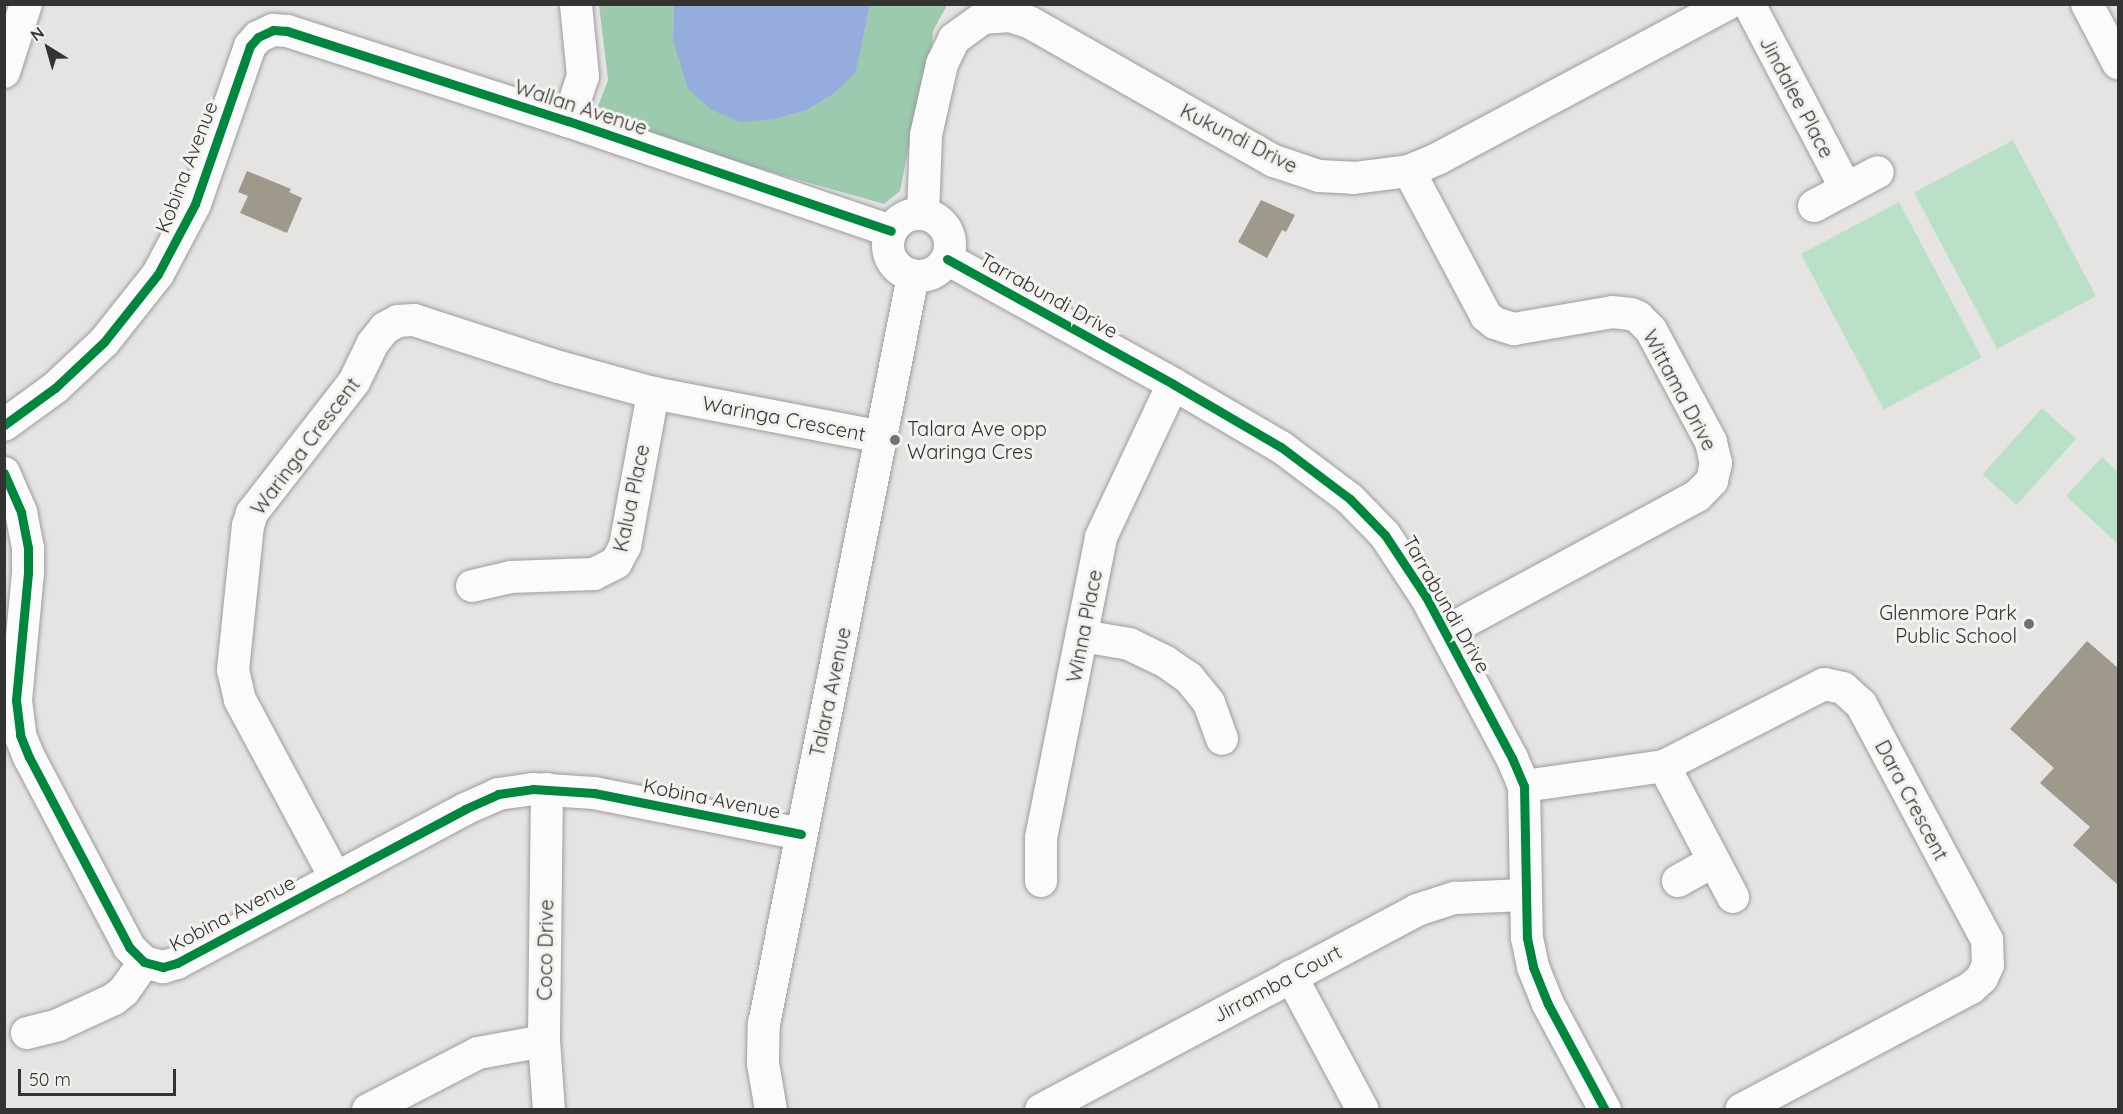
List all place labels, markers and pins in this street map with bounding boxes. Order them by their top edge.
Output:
place label: Talara Ave opp Waringa Cres [907,416,1047,463]
marker: Talara Ave opp Waringa Cres [888,433,902,447]
place label: Glenmore Park Public School [1879,600,2017,647]
marker: Glenmore Park Public School [2022,617,2036,631]

